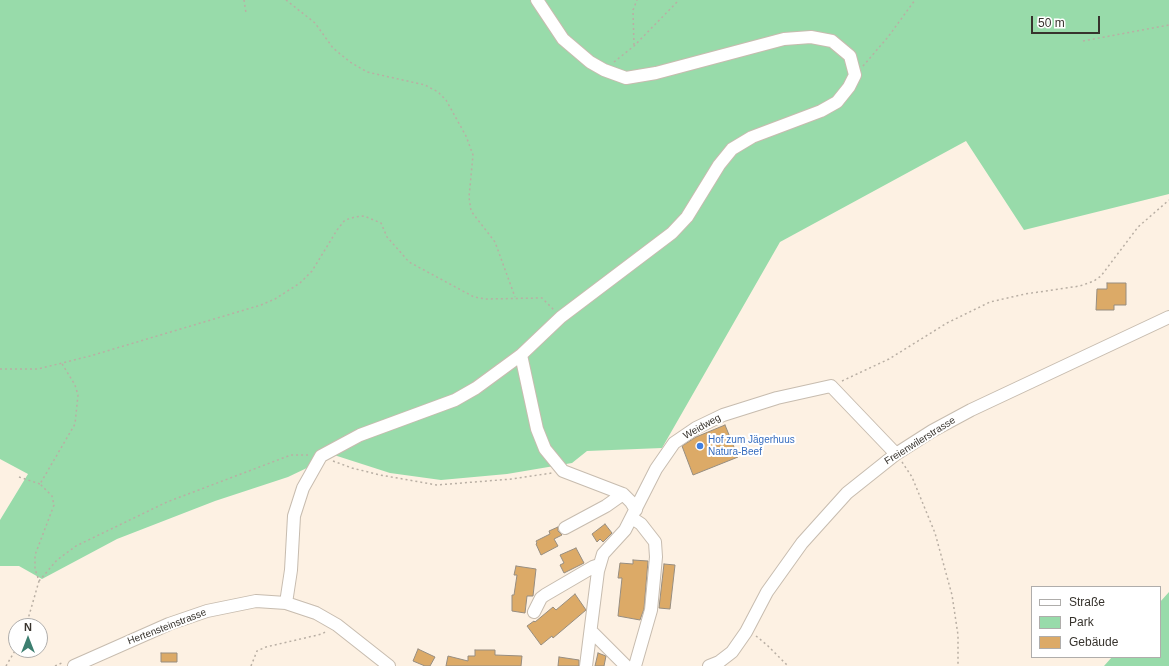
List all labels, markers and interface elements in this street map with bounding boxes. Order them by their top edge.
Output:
scale bar [1033,8,1102,34]
text: 50 m [1038,16,1065,30]
street label: Weidweg [681,412,723,442]
street label: Freienwilerstrasse [882,414,958,468]
place label: Hof zum Jägerhuus Natura-Beef [708,434,795,458]
marker: Hof zum Jägerhuus Natura-Beef [695,441,705,451]
legend [1031,586,1161,658]
text: Straße [1069,595,1105,609]
street label: Hertensteinstrasse [126,606,208,648]
text: Park [1069,615,1094,629]
north arrow [8,618,48,658]
text: N [24,621,32,633]
text: Gebäude [1069,635,1118,649]

